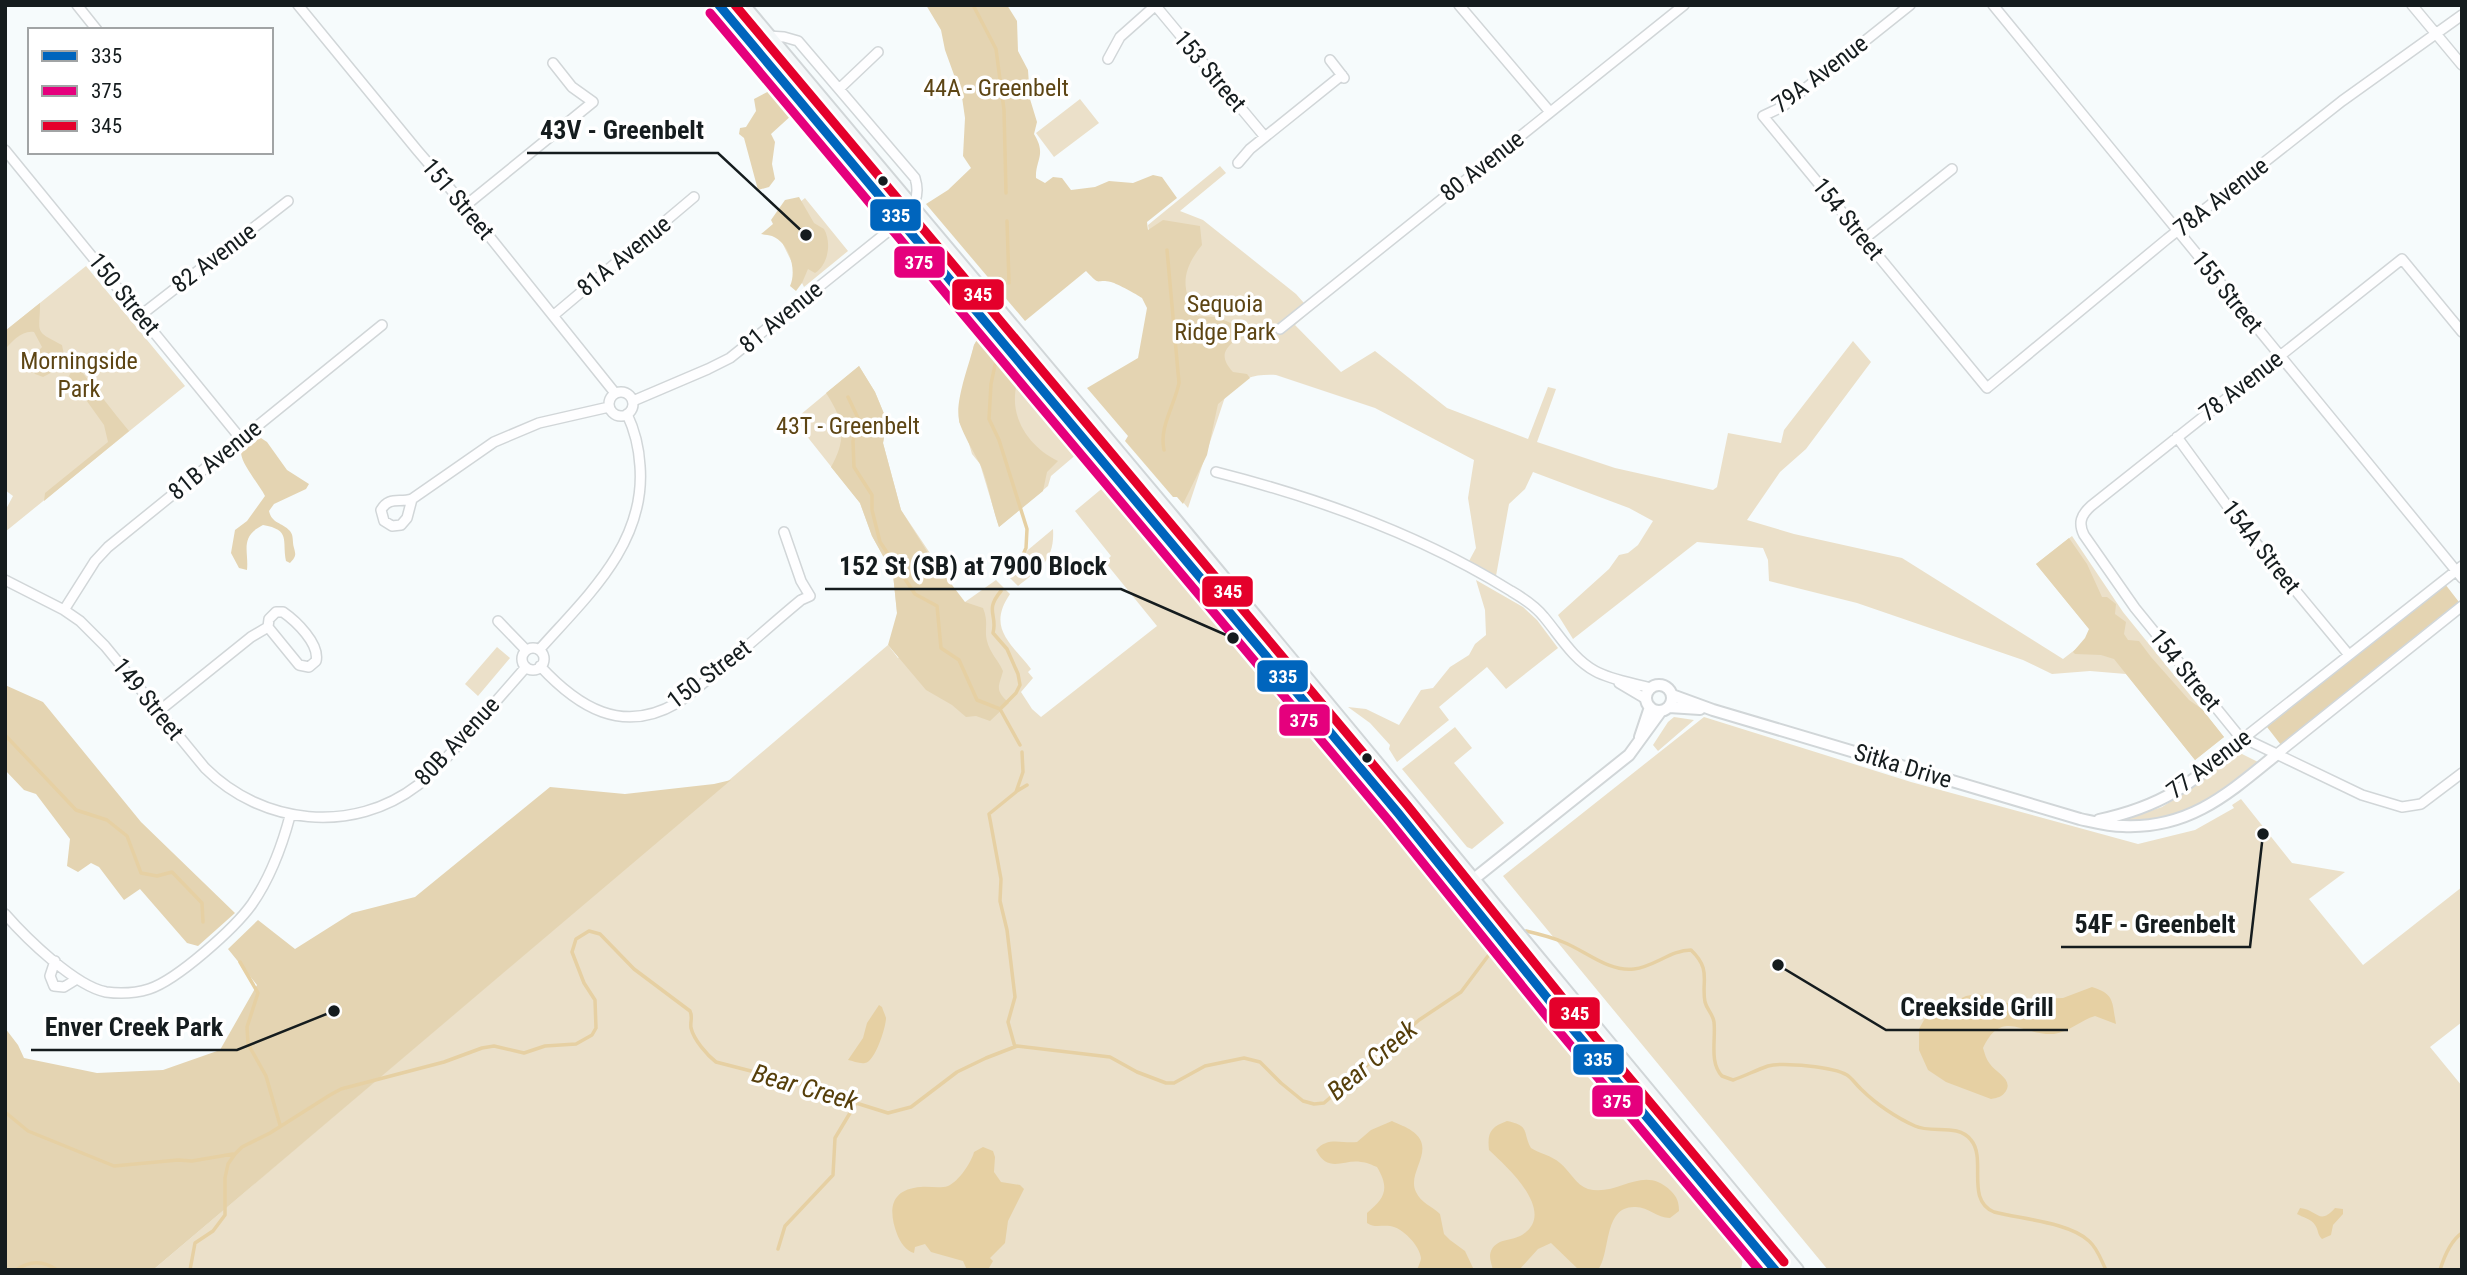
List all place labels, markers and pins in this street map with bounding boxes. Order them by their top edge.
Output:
callout: 43V - Greenbelt [527,106,718,153]
unlabelled marker [876,174,890,188]
callout: 152 St (SB) at 7900 Block [825,542,1121,589]
unlabelled marker [1360,751,1374,765]
callout: 54F - Greenbelt [2061,900,2250,947]
callout: Creekside Grill [1886,983,2068,1030]
callout: Enver Creek Park [31,1003,237,1050]

